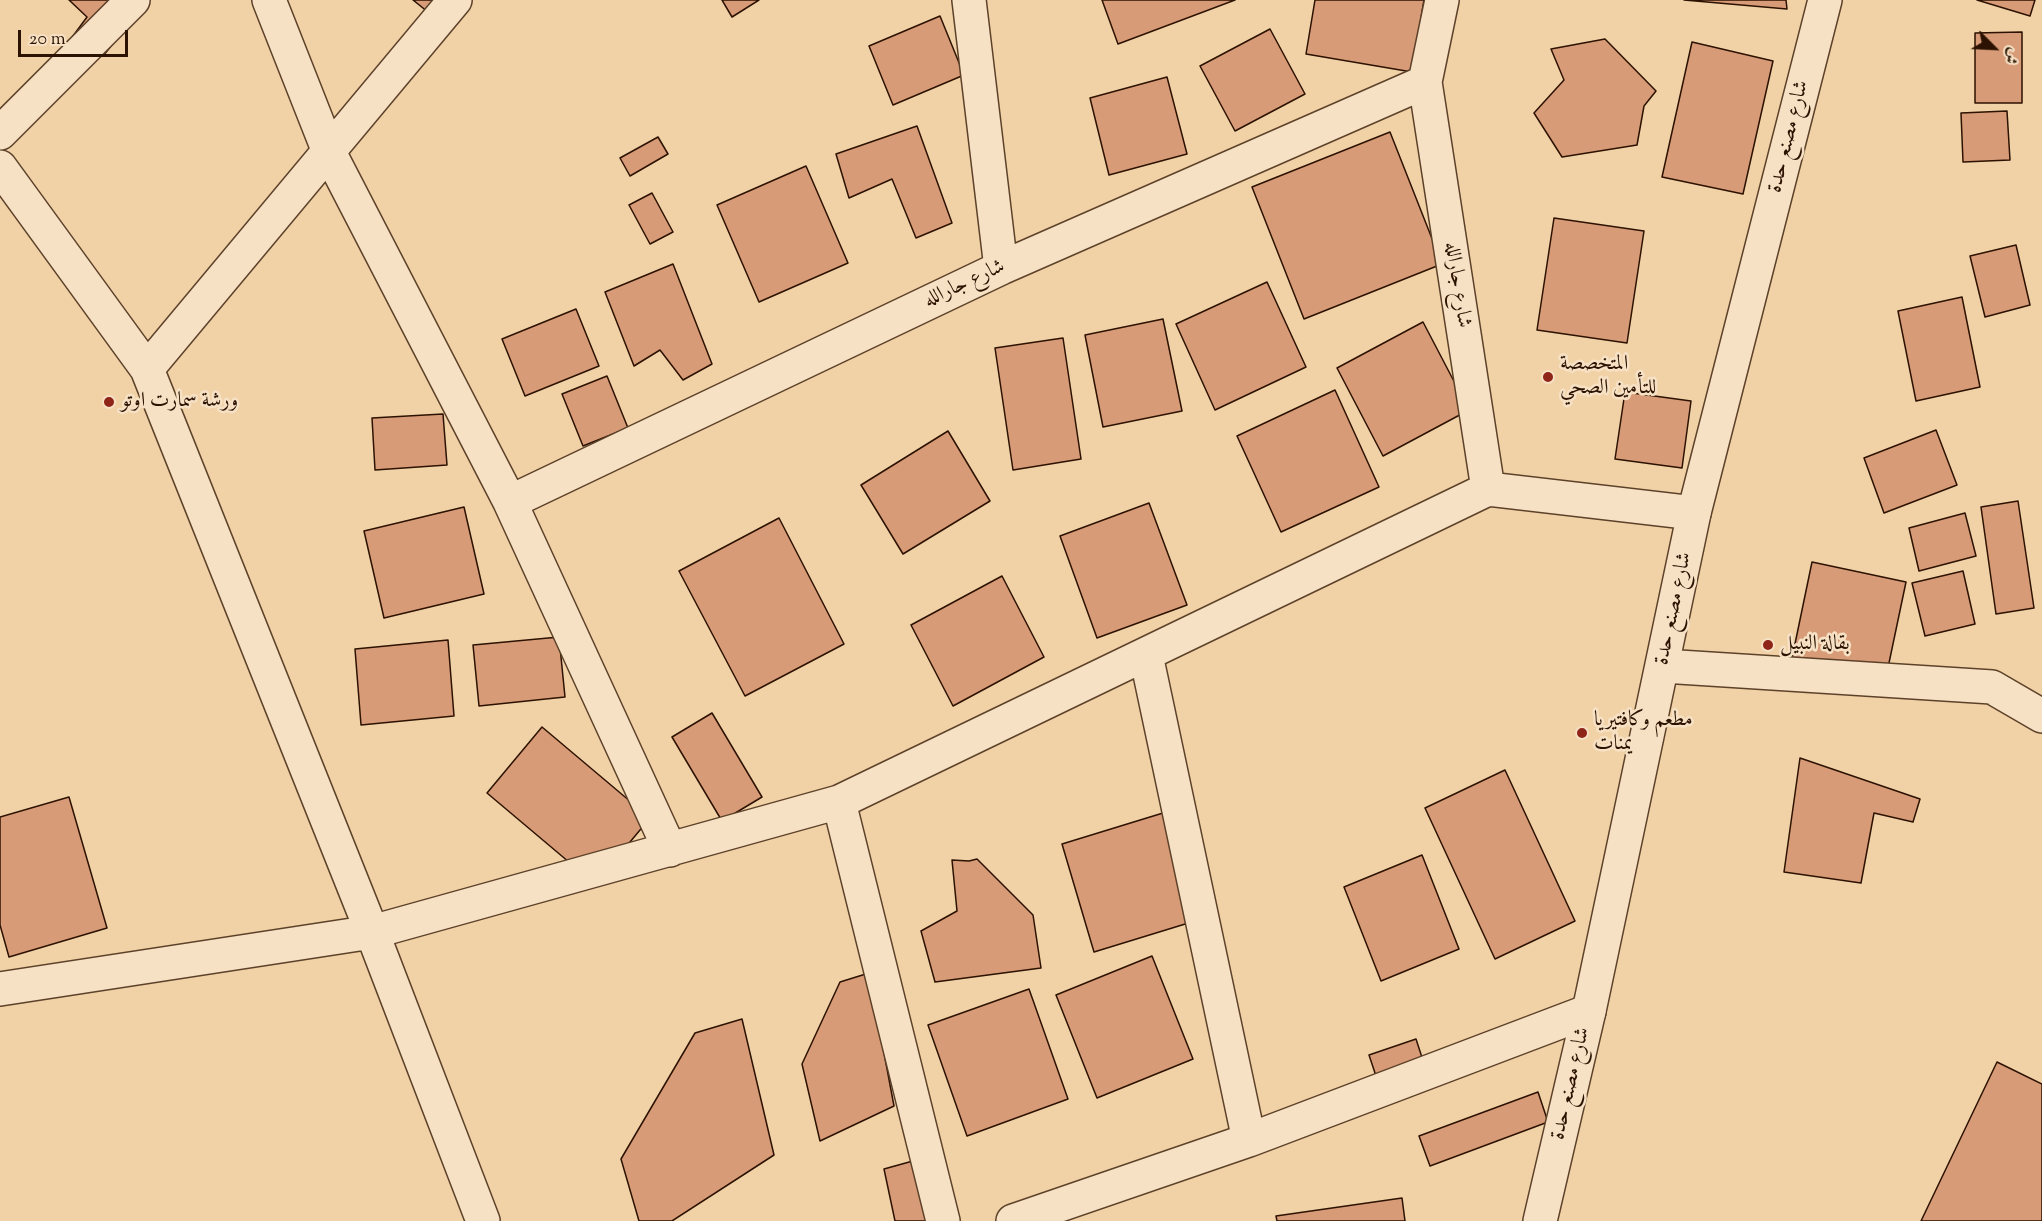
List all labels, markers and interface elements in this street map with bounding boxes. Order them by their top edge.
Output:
scale bar [21,18,130,56]
north arrow [1964,18,2024,78]
text: 20 m [29,27,66,53]
text: ش [1997,44,2025,67]
street label: شارع مصنع حدة [1764,78,1816,196]
street label: شارع جارالله [1437,240,1475,330]
street label: شارع جارالله [920,255,1010,315]
place label: المتخصصة للتأمين الصحي [1560,352,1656,402]
marker: المتخصصة للتأمين الصحي [1541,370,1555,384]
place label: ورشة سمارت اوتو [121,389,238,415]
marker: ورشة سمارت اوتو [102,395,116,409]
street label: شارع مصنع حدة [1651,550,1699,668]
place label: بقالة النبيل [1780,632,1850,658]
marker: بقالة النبيل [1761,638,1775,652]
place label: مطعم وكافتيريا يمنات [1594,708,1693,758]
marker: مطعم وكافتيريا يمنات [1575,726,1589,740]
street label: شارع مصنع حدة [1547,1025,1597,1143]

